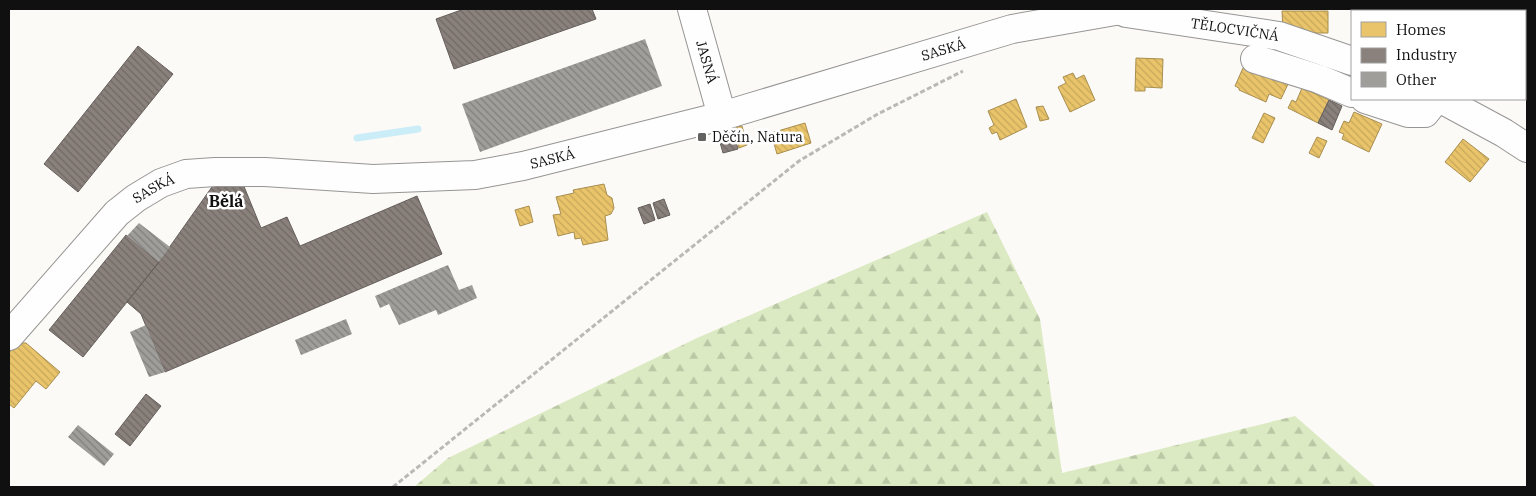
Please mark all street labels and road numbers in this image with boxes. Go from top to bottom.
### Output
street label: TĚLOCVIČNÁ [1189,14,1281,45]
street label: SASKÁ [919,33,968,65]
street label: JASNÁ [692,38,723,86]
street label: SASKÁ [528,143,577,173]
street label: SASKÁ [129,169,177,207]

